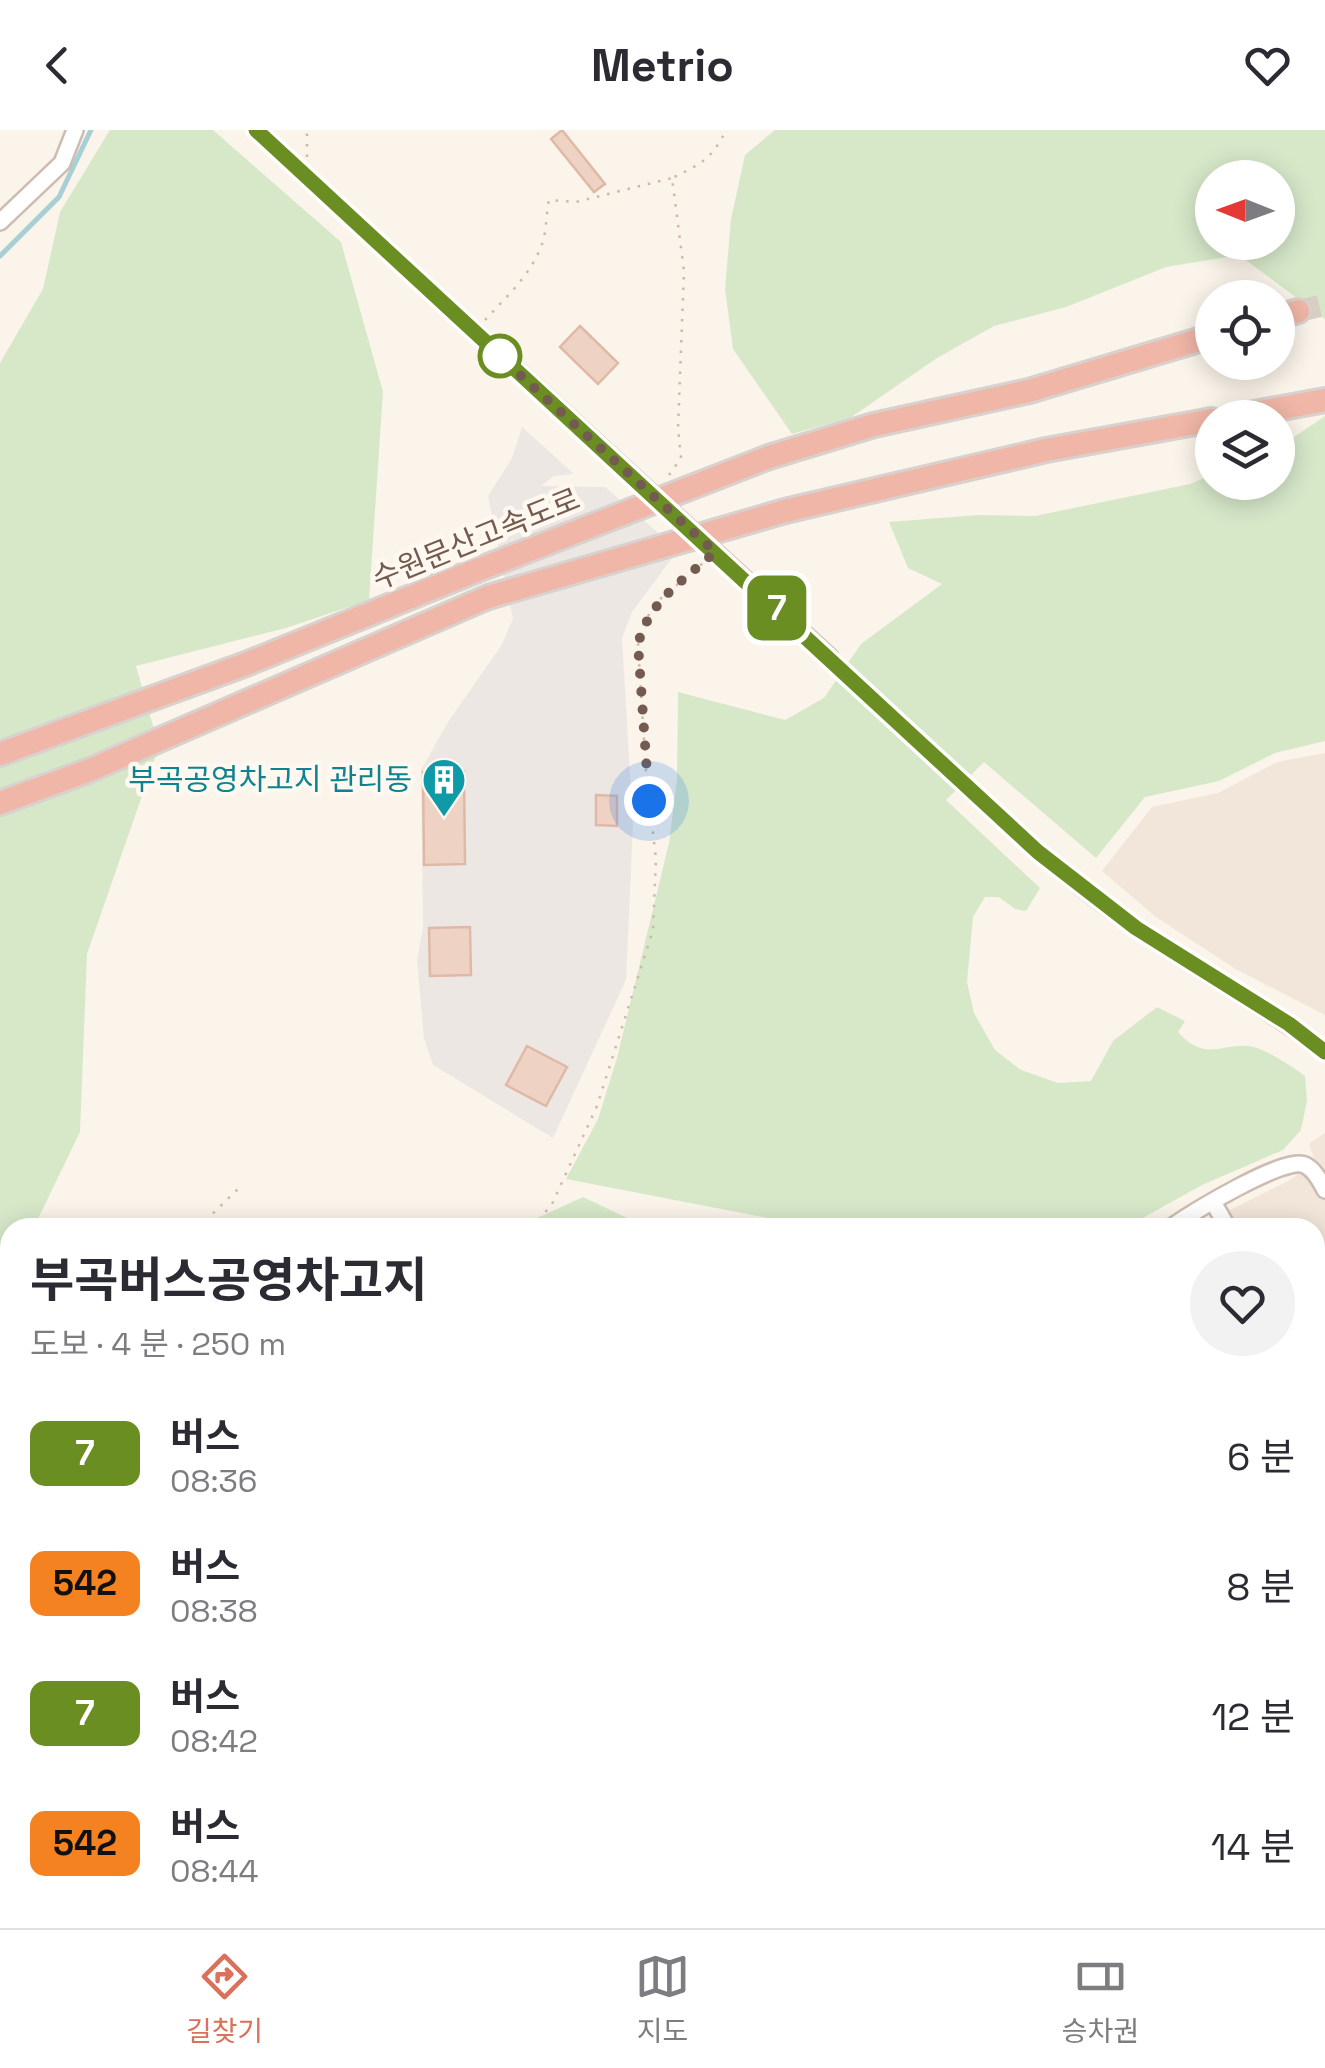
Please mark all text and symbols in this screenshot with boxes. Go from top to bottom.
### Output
text: Metrio [591,37,734,94]
icon: back [30,38,85,93]
icon: heart [1240,38,1295,93]
north arrow [1195,160,1295,260]
map controls [1195,160,1295,500]
button: locate [1195,280,1295,380]
unlabelled marker [479,335,521,377]
button: layers [1195,400,1295,500]
street label: 수원문산고속도로 [366,479,585,598]
line badge: 7 [744,576,810,640]
text: 7 [767,586,787,630]
building icon: 부곡공영차고지 관리동 [421,757,467,818]
place label: 부곡공영차고지 관리동 [128,760,412,799]
your location [624,776,674,826]
text: 부곡버스공영차고지 [30,1250,427,1311]
button: heart [1190,1251,1295,1356]
text: 도보 · 4 분 · 250 m [30,1324,286,1364]
text: 버스 [170,1413,240,1461]
text: 7 [75,1431,95,1475]
text: 6 분 [1227,1433,1295,1481]
text: 08:36 [170,1461,257,1501]
text: 버스 [170,1543,240,1591]
text: 542 [53,1561,117,1605]
text: 8 분 [1227,1563,1295,1611]
text: 08:38 [170,1591,258,1631]
text: 버스 [170,1673,240,1721]
text: 7 [75,1691,95,1735]
text: 12 분 [1211,1693,1295,1741]
text: 08:42 [170,1721,258,1761]
text: 버스 [170,1803,240,1851]
text: 542 [53,1821,117,1865]
text: 14 분 [1211,1823,1295,1871]
text: 08:44 [170,1851,259,1891]
tab: 길찾기 [186,1949,263,2049]
tab: 지도 [635,1949,690,2049]
tab: 승차권 [1062,1949,1139,2049]

